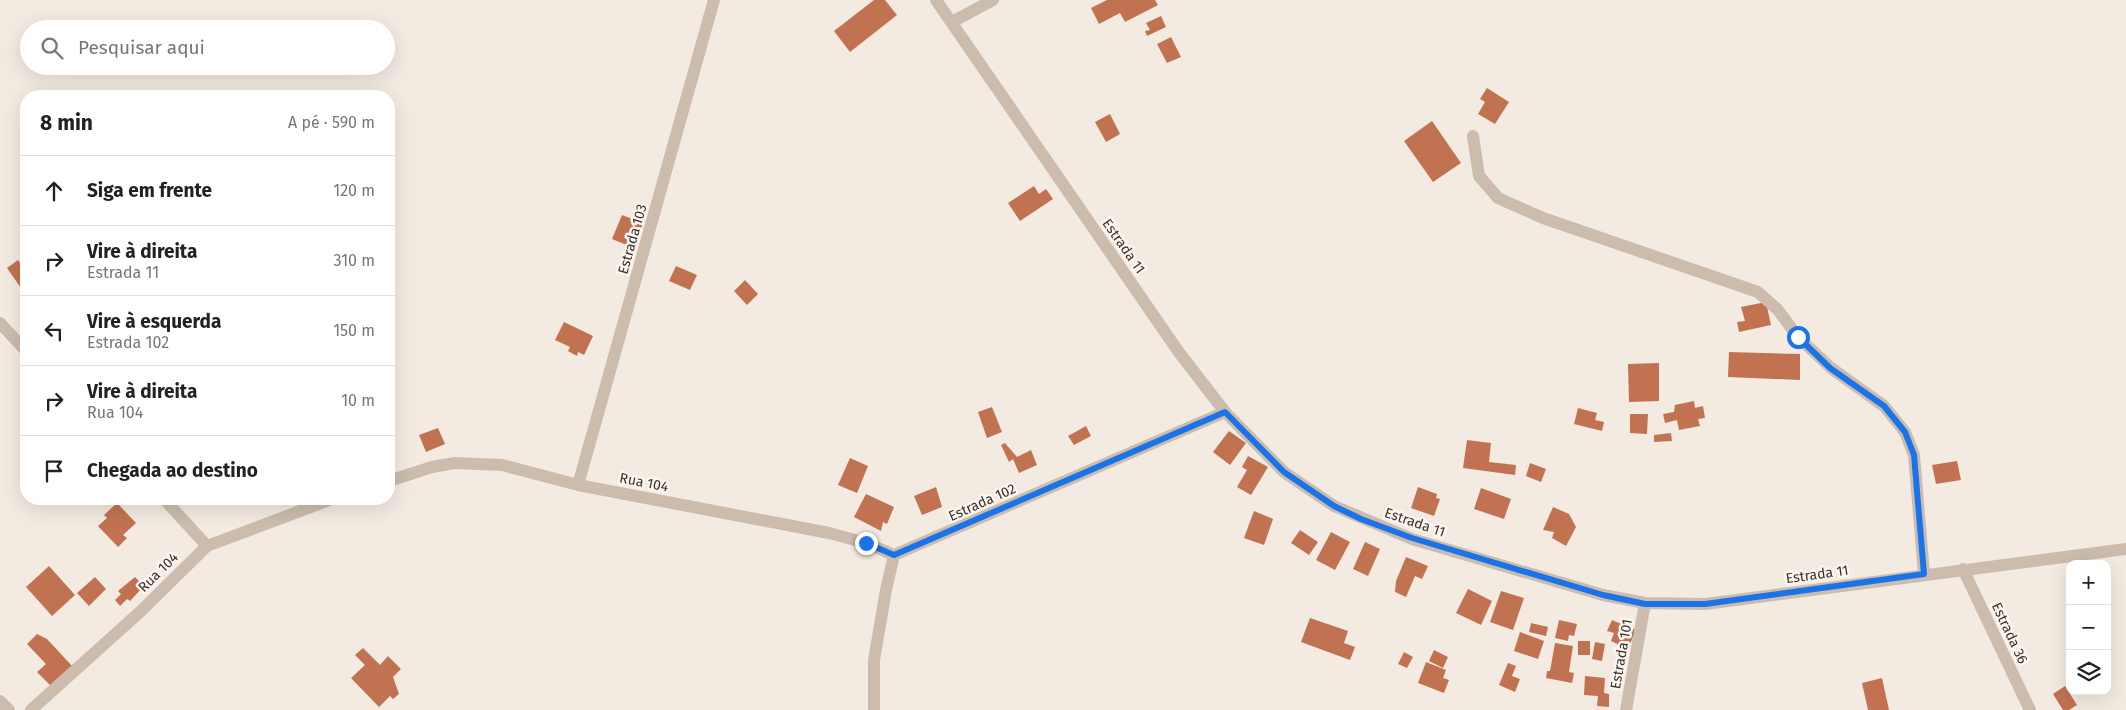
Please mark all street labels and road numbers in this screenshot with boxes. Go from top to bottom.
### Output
street label: Estrada 103 [614,202,651,276]
street label: Estrada 11 [1099,216,1149,277]
street label: Rua 104 [618,469,670,496]
street label: Estrada 102 [946,480,1019,525]
street label: Estrada 11 [1382,504,1447,541]
street label: Rua 104 [135,549,182,596]
street label: Estrada 11 [1785,562,1850,587]
street label: Estrada 36 [1988,600,2031,667]
street label: Estrada 101 [1607,618,1636,690]

